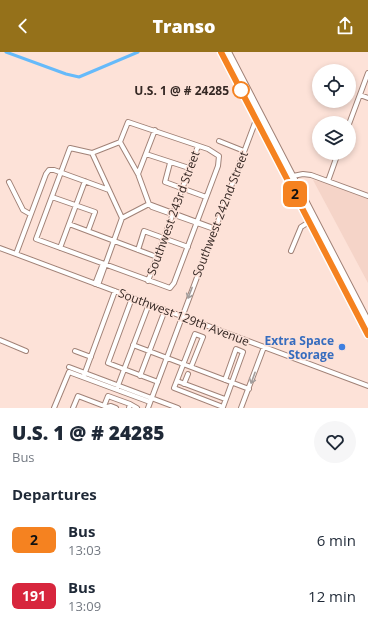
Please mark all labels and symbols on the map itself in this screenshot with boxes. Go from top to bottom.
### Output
marker: U.S. 1 @ # 24285 [232,81,250,99]
place label: U.S. 1 @ # 24285 [134,82,229,99]
street label: Southwest 243rd Street [143,148,203,278]
street label: Southwest 242nd Street [188,148,252,280]
line badge: 2 [282,181,308,207]
street label: Southwest 129th Avenue [116,284,252,350]
one-way arrow [185,286,193,298]
place label: Extra Space Storage [265,332,334,363]
marker: Extra Space Storage [337,342,347,352]
one-way arrow [248,371,256,383]

